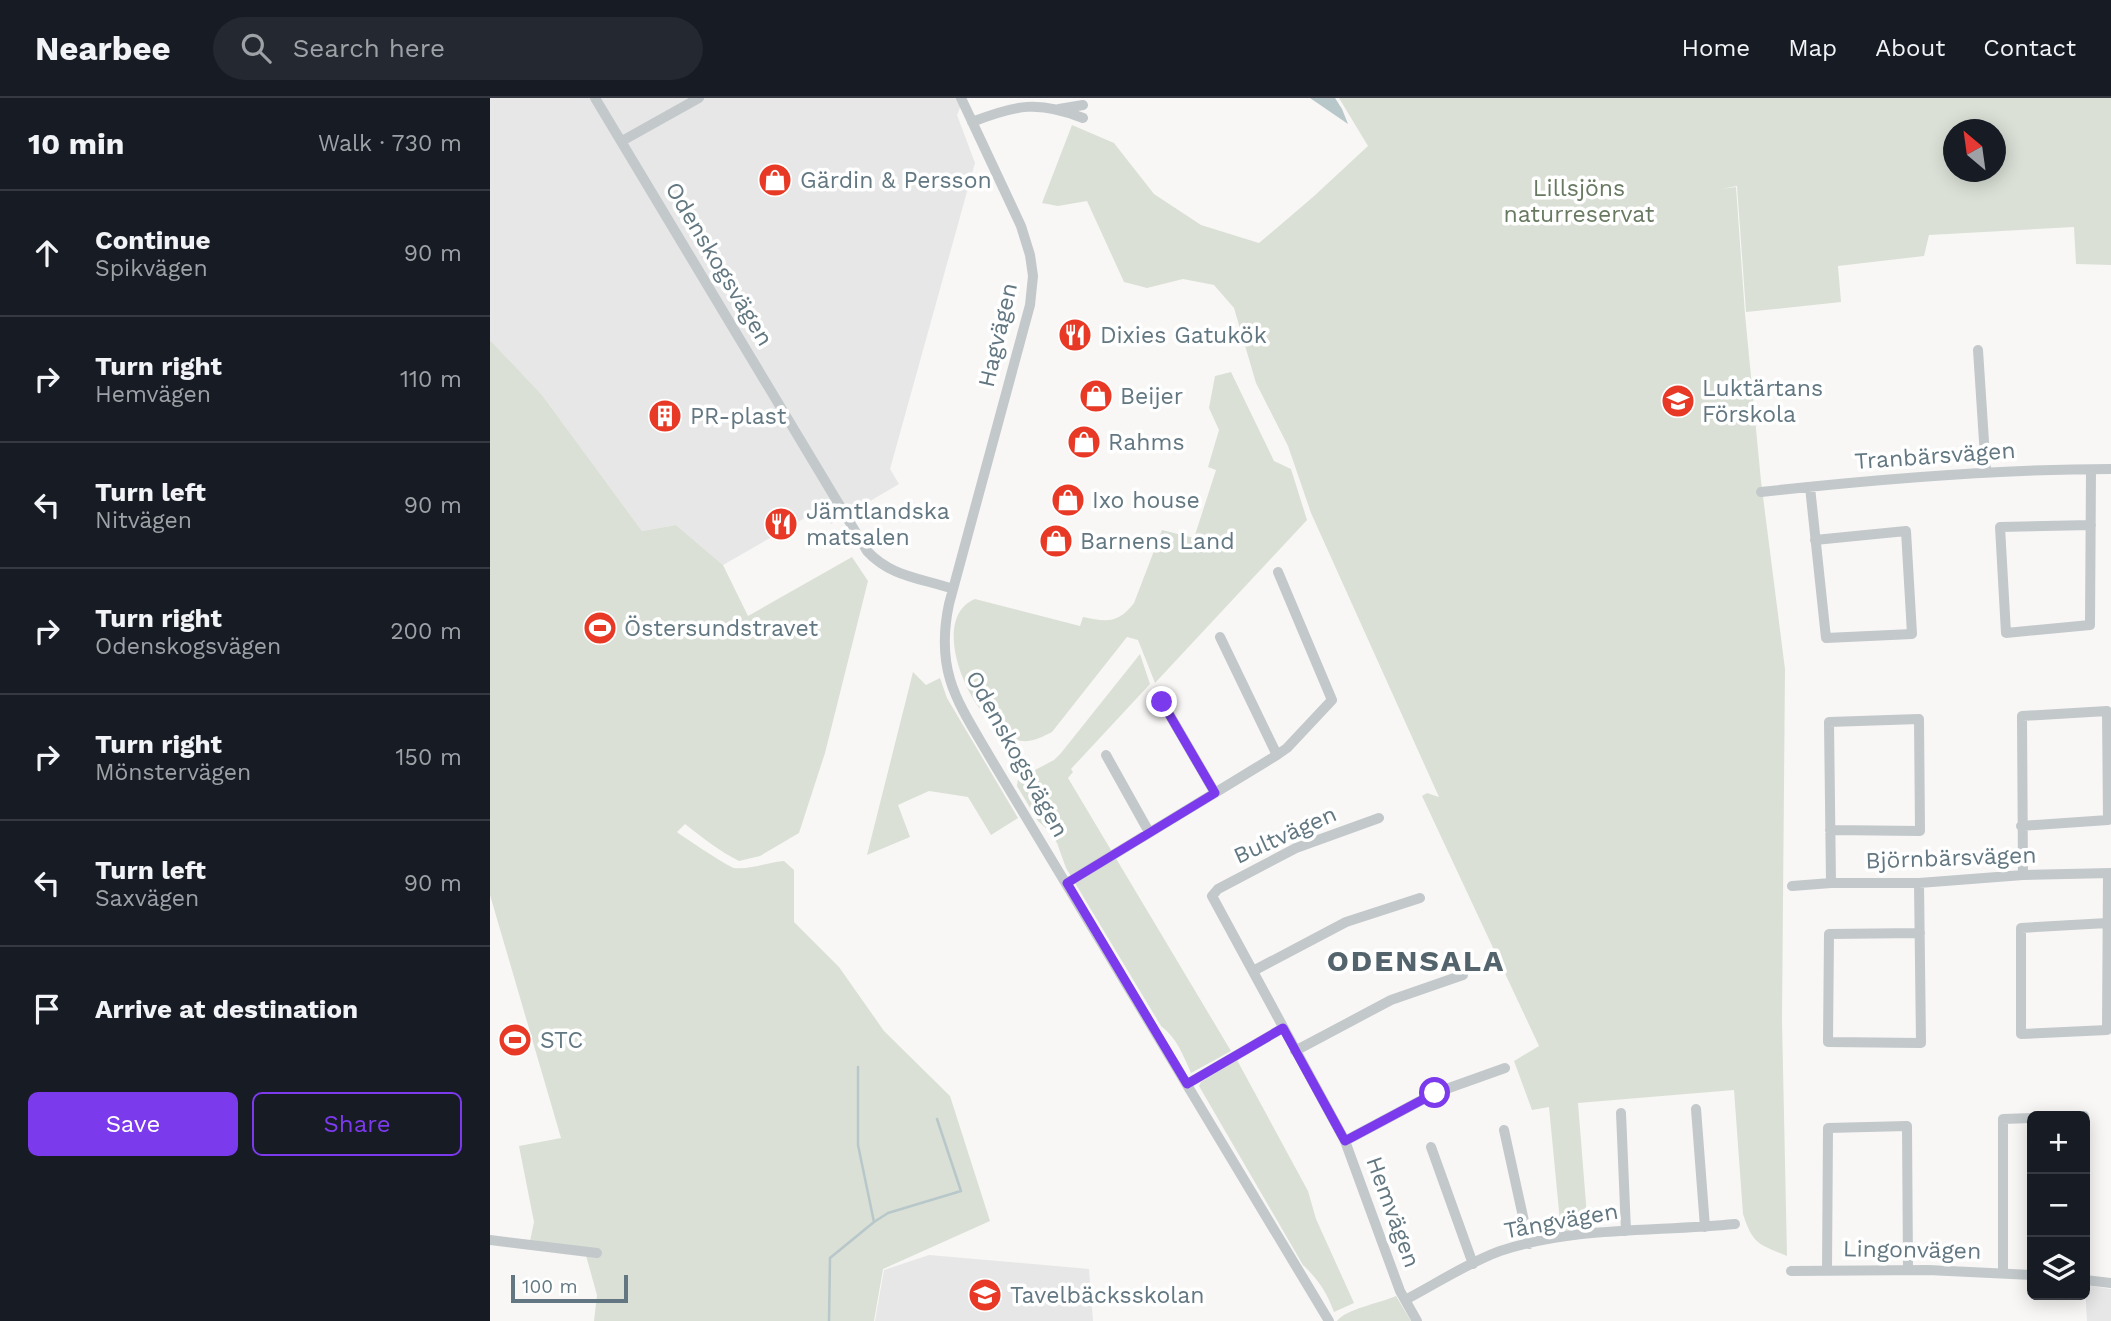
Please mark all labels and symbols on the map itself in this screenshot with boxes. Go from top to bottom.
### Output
north arrow [1943,119,2006,182]
shop icon: Gärdin & Persson [756,161,794,199]
place label: Gärdin & Persson [800,167,992,194]
park label: Lillsjöns naturreservat [1504,175,1655,228]
street label: Odenskogsvägen [659,177,779,351]
street label: Hagvägen [973,280,1023,390]
restaurant icon: Dixies Gatukök [1056,316,1094,354]
place label: Dixies Gatukök [1100,322,1267,349]
place label: Luktärtans Förskola [1702,375,1823,428]
shop icon: Beijer [1077,377,1115,415]
school or university icon: Luktärtans Förskola [1659,382,1697,420]
place label: Beijer [1120,383,1183,410]
building icon: PR-plast [646,397,684,435]
place label: PR-plast [690,403,787,430]
shop icon: Rahms [1065,423,1103,461]
place label: Rahms [1108,429,1185,456]
street label: Tranbärsvägen [1854,437,2016,475]
shop icon: Ixo house [1049,481,1087,519]
place label: Ixo house [1092,487,1200,514]
place label: Jämtlandska matsalen [806,498,950,551]
restaurant icon: Jämtlandska matsalen [762,505,800,543]
shop icon: Barnens Land [1037,522,1075,560]
place label: Barnens Land [1080,528,1235,555]
sports icon: Östersundstravet [581,609,619,647]
place label: Östersundstravet [624,615,818,642]
street label: Odenskogsvägen [960,666,1074,842]
route end [1146,686,1177,717]
street label: Bultvägen [1229,800,1341,870]
street label: Björnbärsvägen [1865,842,2037,874]
district label: ODENSALA [1327,943,1505,978]
sports icon: STC [496,1021,534,1059]
place label: STC [540,1027,583,1054]
route start [1419,1077,1450,1108]
street label: Hemvägen [1360,1153,1426,1271]
street label: Tångvägen [1502,1198,1620,1244]
street label: Lingonvägen [1843,1235,1981,1265]
scale bar [511,1272,628,1304]
school or university icon: Tavelbäcksskolan [966,1276,1004,1314]
place label: Tavelbäcksskolan [1010,1282,1205,1309]

